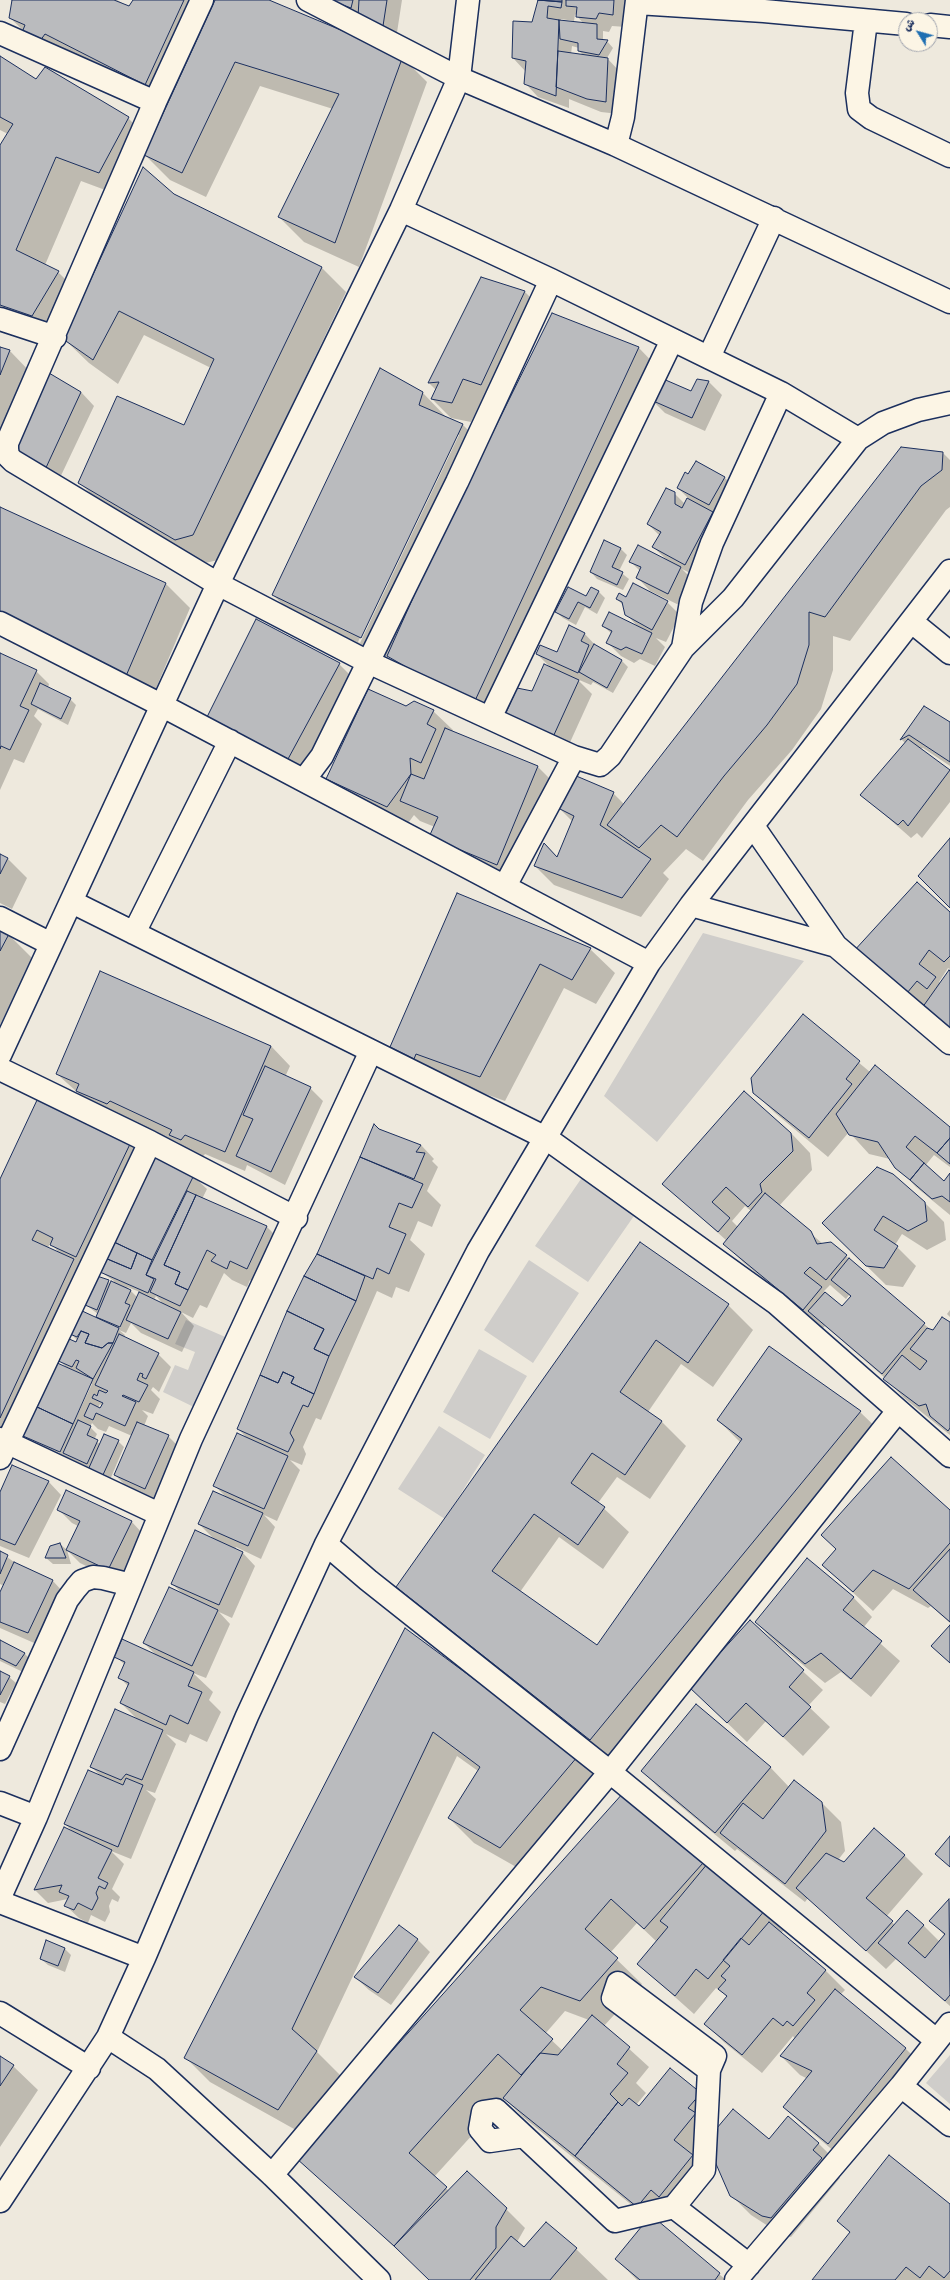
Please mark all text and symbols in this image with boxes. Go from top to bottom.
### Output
north arrow [898,12,938,52]
text: ش [898,15,920,36]

